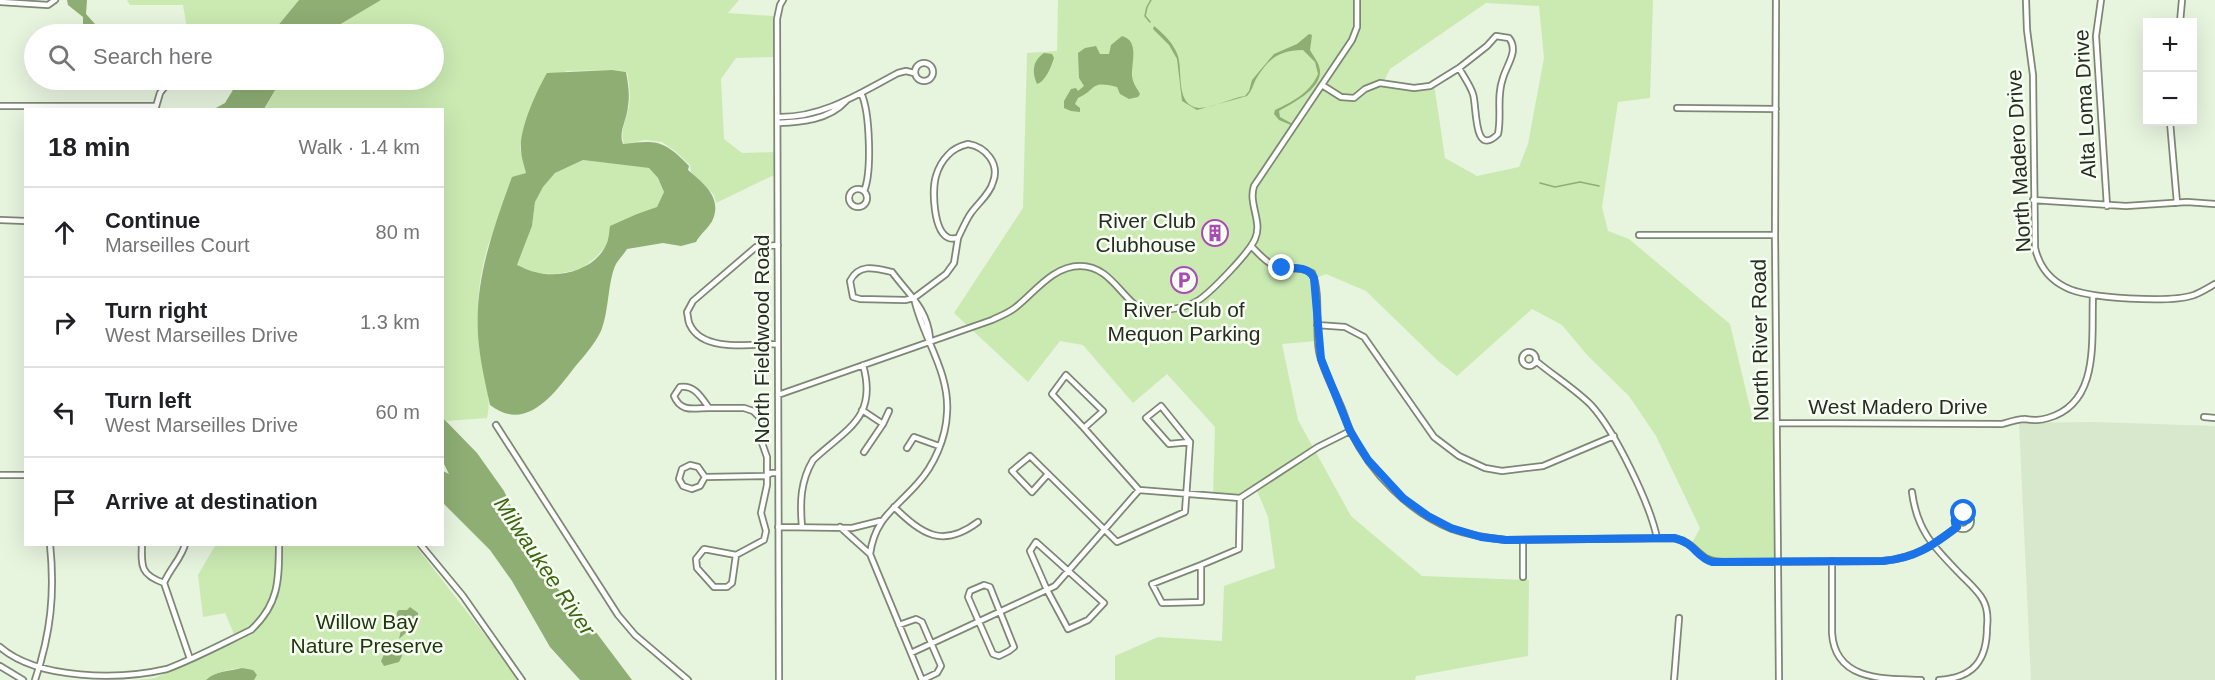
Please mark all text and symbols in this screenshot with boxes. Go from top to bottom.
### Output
map controls [2143,18,2197,126]
button: + [2143,18,2197,72]
search box [24,24,444,90]
street label: Alta Loma Drive [2069,29,2100,179]
icon: search [45,41,78,74]
text: Search here [93,44,213,69]
street label: North Madero Drive [2002,69,2035,253]
button: − [2143,72,2197,126]
text: 18 min [48,132,130,162]
text: Walk · 1.4 km [299,136,420,158]
text: Continue [105,208,200,233]
place label: River Club Clubhouse [1096,209,1196,256]
icon: ahead [48,216,81,249]
building icon: River Club Clubhouse [1200,218,1230,248]
text: 80 m [376,221,420,243]
text: Marseilles Court [105,234,249,256]
street label: North Fieldwood Road [750,235,773,443]
route end [1268,254,1294,280]
street label: North River Road [1747,259,1772,421]
parking icon: River Club of Mequon Parking [1169,265,1199,295]
text: Turn right [105,298,207,323]
place label: River Club of Mequon Parking [1108,298,1260,345]
icon: right [48,306,81,339]
text: 1.3 km [360,311,420,333]
text: West Marseilles Drive [105,324,298,346]
text: Turn left [105,388,191,413]
street label: West Madero Drive [1808,395,1988,418]
icon: left [48,396,81,429]
text: 60 m [376,401,420,423]
text: West Marseilles Drive [105,414,298,436]
icon: arrive [48,486,81,519]
text: Arrive at destination [105,489,318,514]
water label: Milwaukee River [489,492,601,642]
route start [1950,499,1976,525]
park label: Willow Bay Nature Preserve [291,610,443,657]

